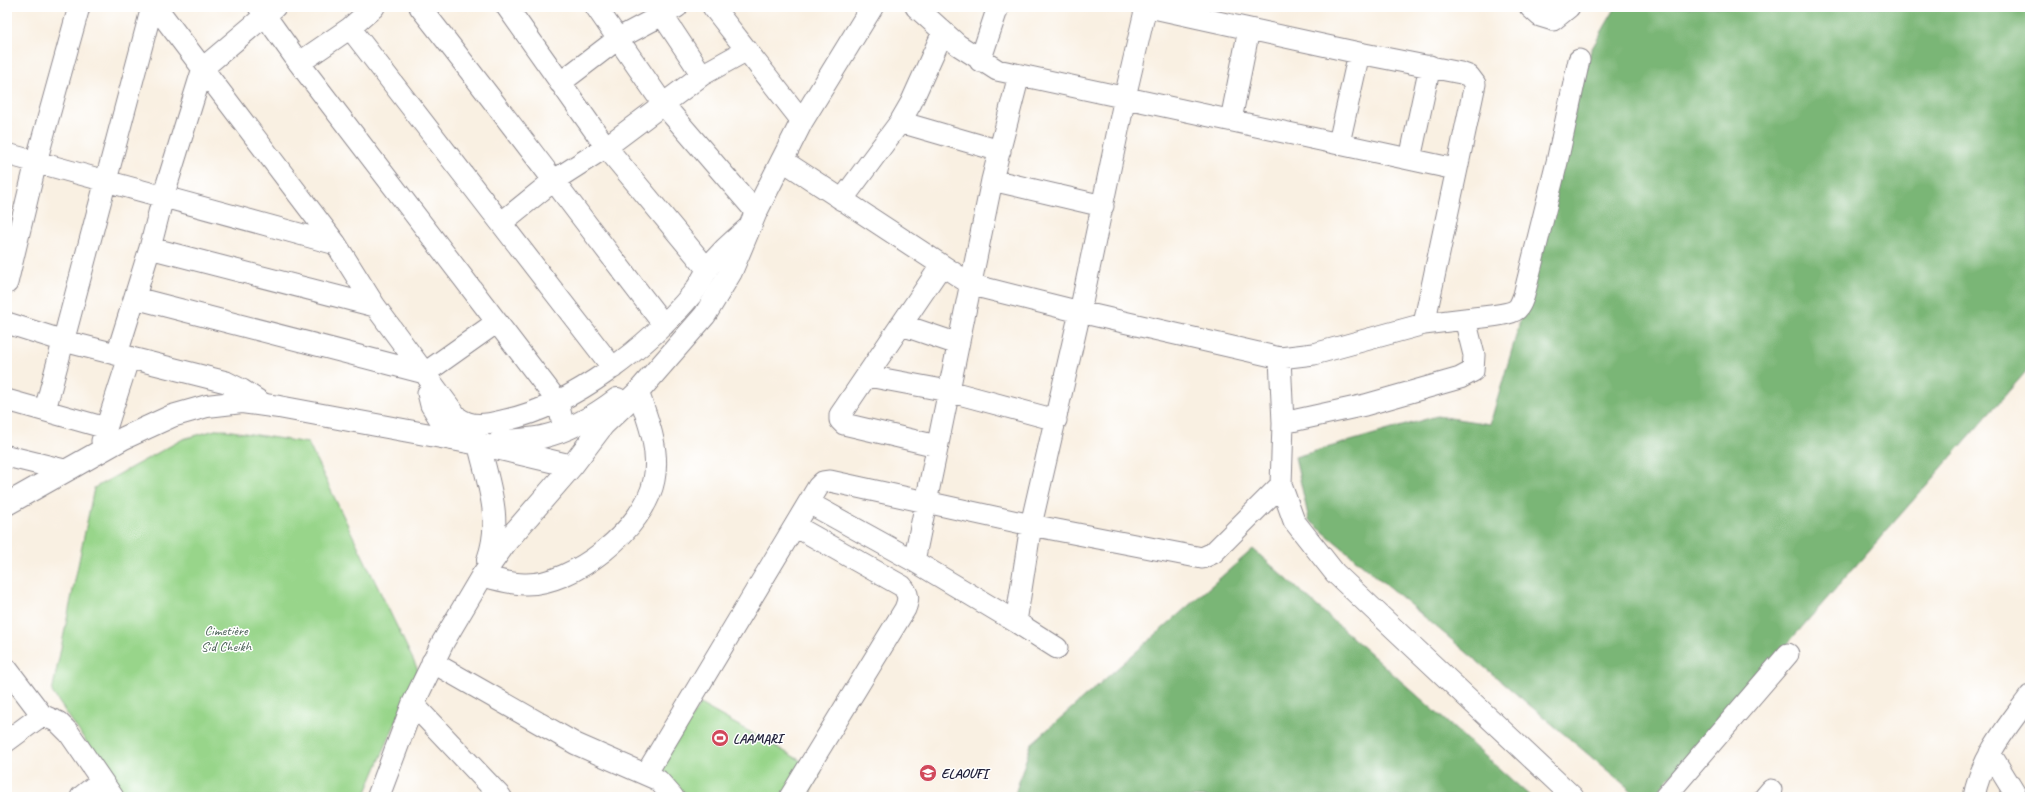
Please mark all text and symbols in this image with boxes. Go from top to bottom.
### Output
park label: Cimetière Sid Cheikh [201,622,253,655]
sports icon: LAAMARI [710,728,730,748]
place label: LAAMARI [733,730,786,747]
school or university icon: ELAOUFI [918,763,938,783]
place label: ELAOUFI [941,765,991,782]

